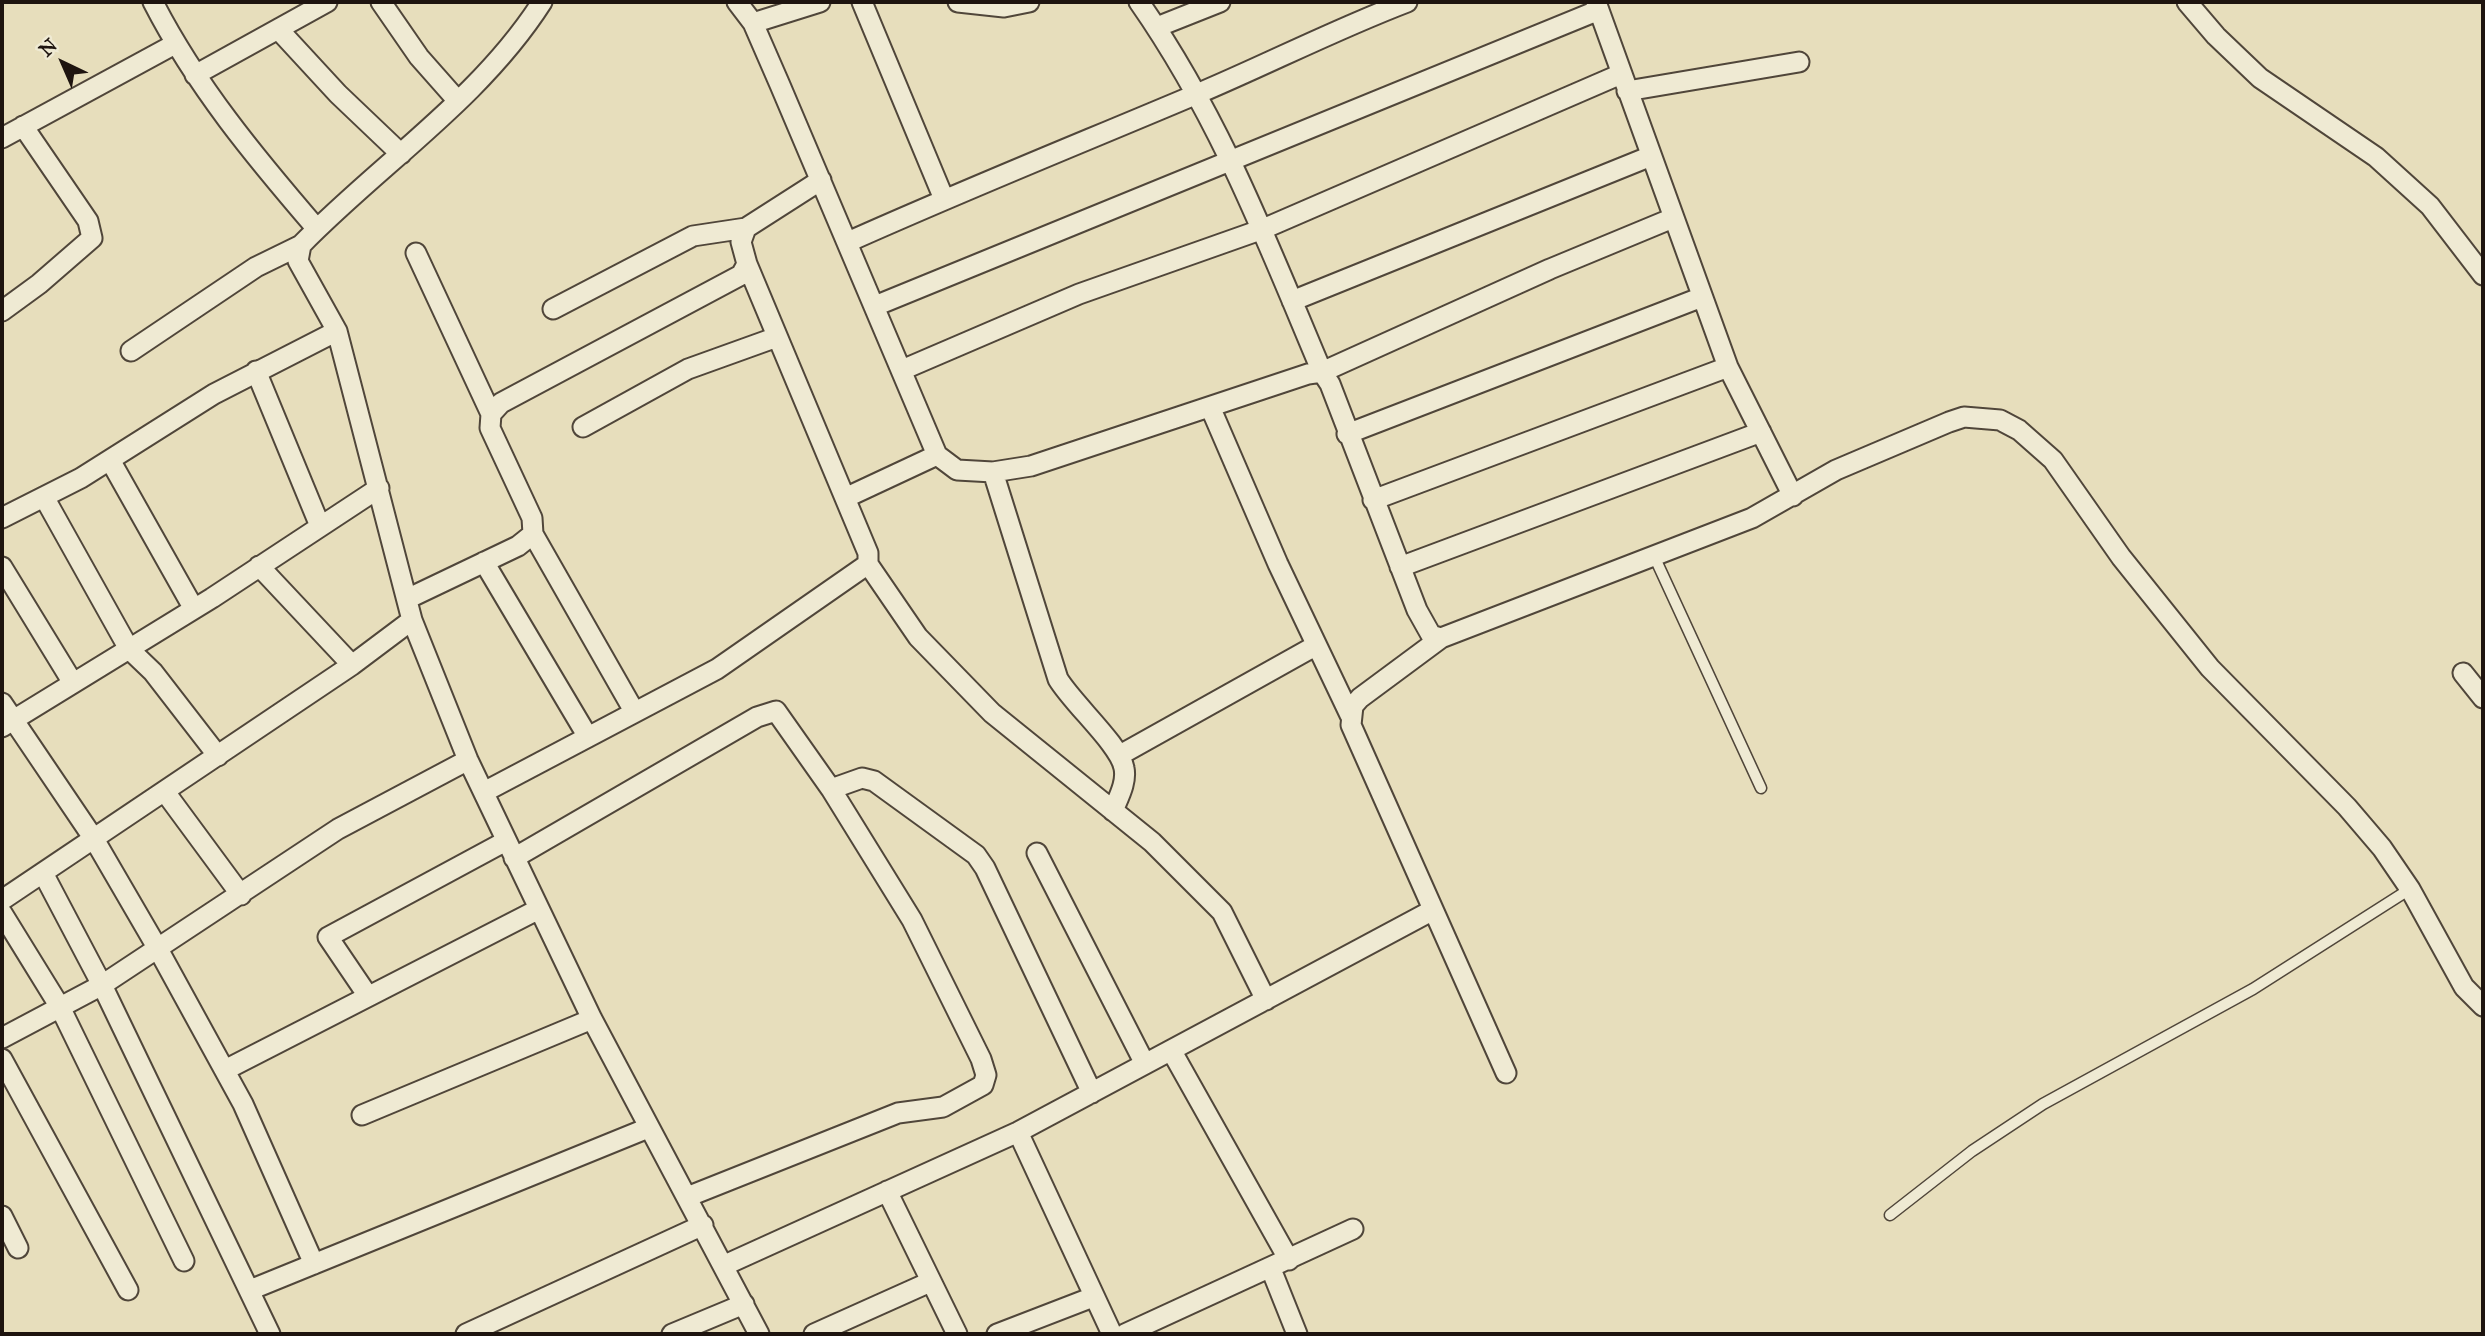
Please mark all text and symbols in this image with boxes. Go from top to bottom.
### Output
north arrow [28,28,98,98]
text: N [34,34,62,61]

